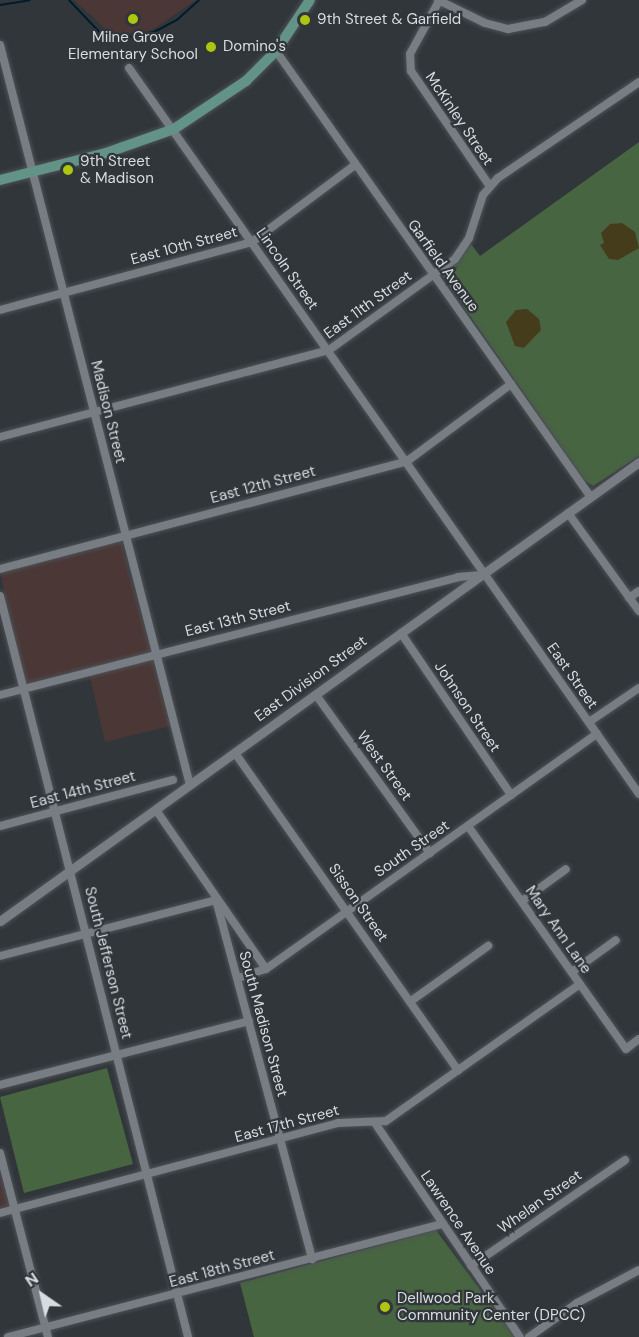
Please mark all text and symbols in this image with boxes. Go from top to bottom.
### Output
place label: 9th Street & Garfield [317,11,461,29]
marker: Milne Grove Elementary School [126,12,140,26]
marker: 9th Street & Garfield [298,13,312,27]
place label: Milne Grove Elementary School [68,28,198,63]
place label: Domino's [223,38,286,56]
marker: Domino's [204,40,218,54]
street label: McKinley Street [421,69,497,169]
place label: 9th Street & Madison [80,152,154,187]
marker: 9th Street & Madison [61,163,75,177]
street label: Garfield Avenue [403,216,483,316]
street label: East 10th Street [129,223,239,269]
street label: Lincoln Street [252,225,322,313]
street label: East 11th Street [321,267,415,343]
street label: Madison Street [87,359,129,465]
street label: East 12th Street [208,462,318,508]
street label: East 13th Street [183,597,293,641]
street label: East Division Street [251,632,371,726]
street label: East Street [543,640,601,712]
street label: Johnson Street [430,658,504,756]
street label: West Street [353,728,415,804]
street label: East 14th Street [28,767,138,813]
street label: South Street [371,817,453,881]
street label: Sisson Street [324,860,392,946]
street label: Mary Ann Lane [521,883,595,977]
street label: South Jefferson Street [80,885,136,1041]
street label: South Madison Street [235,949,291,1099]
street label: East 17th Street [233,1101,341,1147]
street label: Whelan Street [495,1166,585,1238]
street label: Lawrence Avenue [416,1167,500,1279]
street label: East 18th Street [167,1246,277,1292]
north arrow [12,1265,72,1325]
text: N [21,1268,42,1292]
place label: Dellwood Park Community Center (DPCC) [397,1289,585,1324]
marker: Dellwood Park Community Center (DPCC) [378,1300,392,1314]

